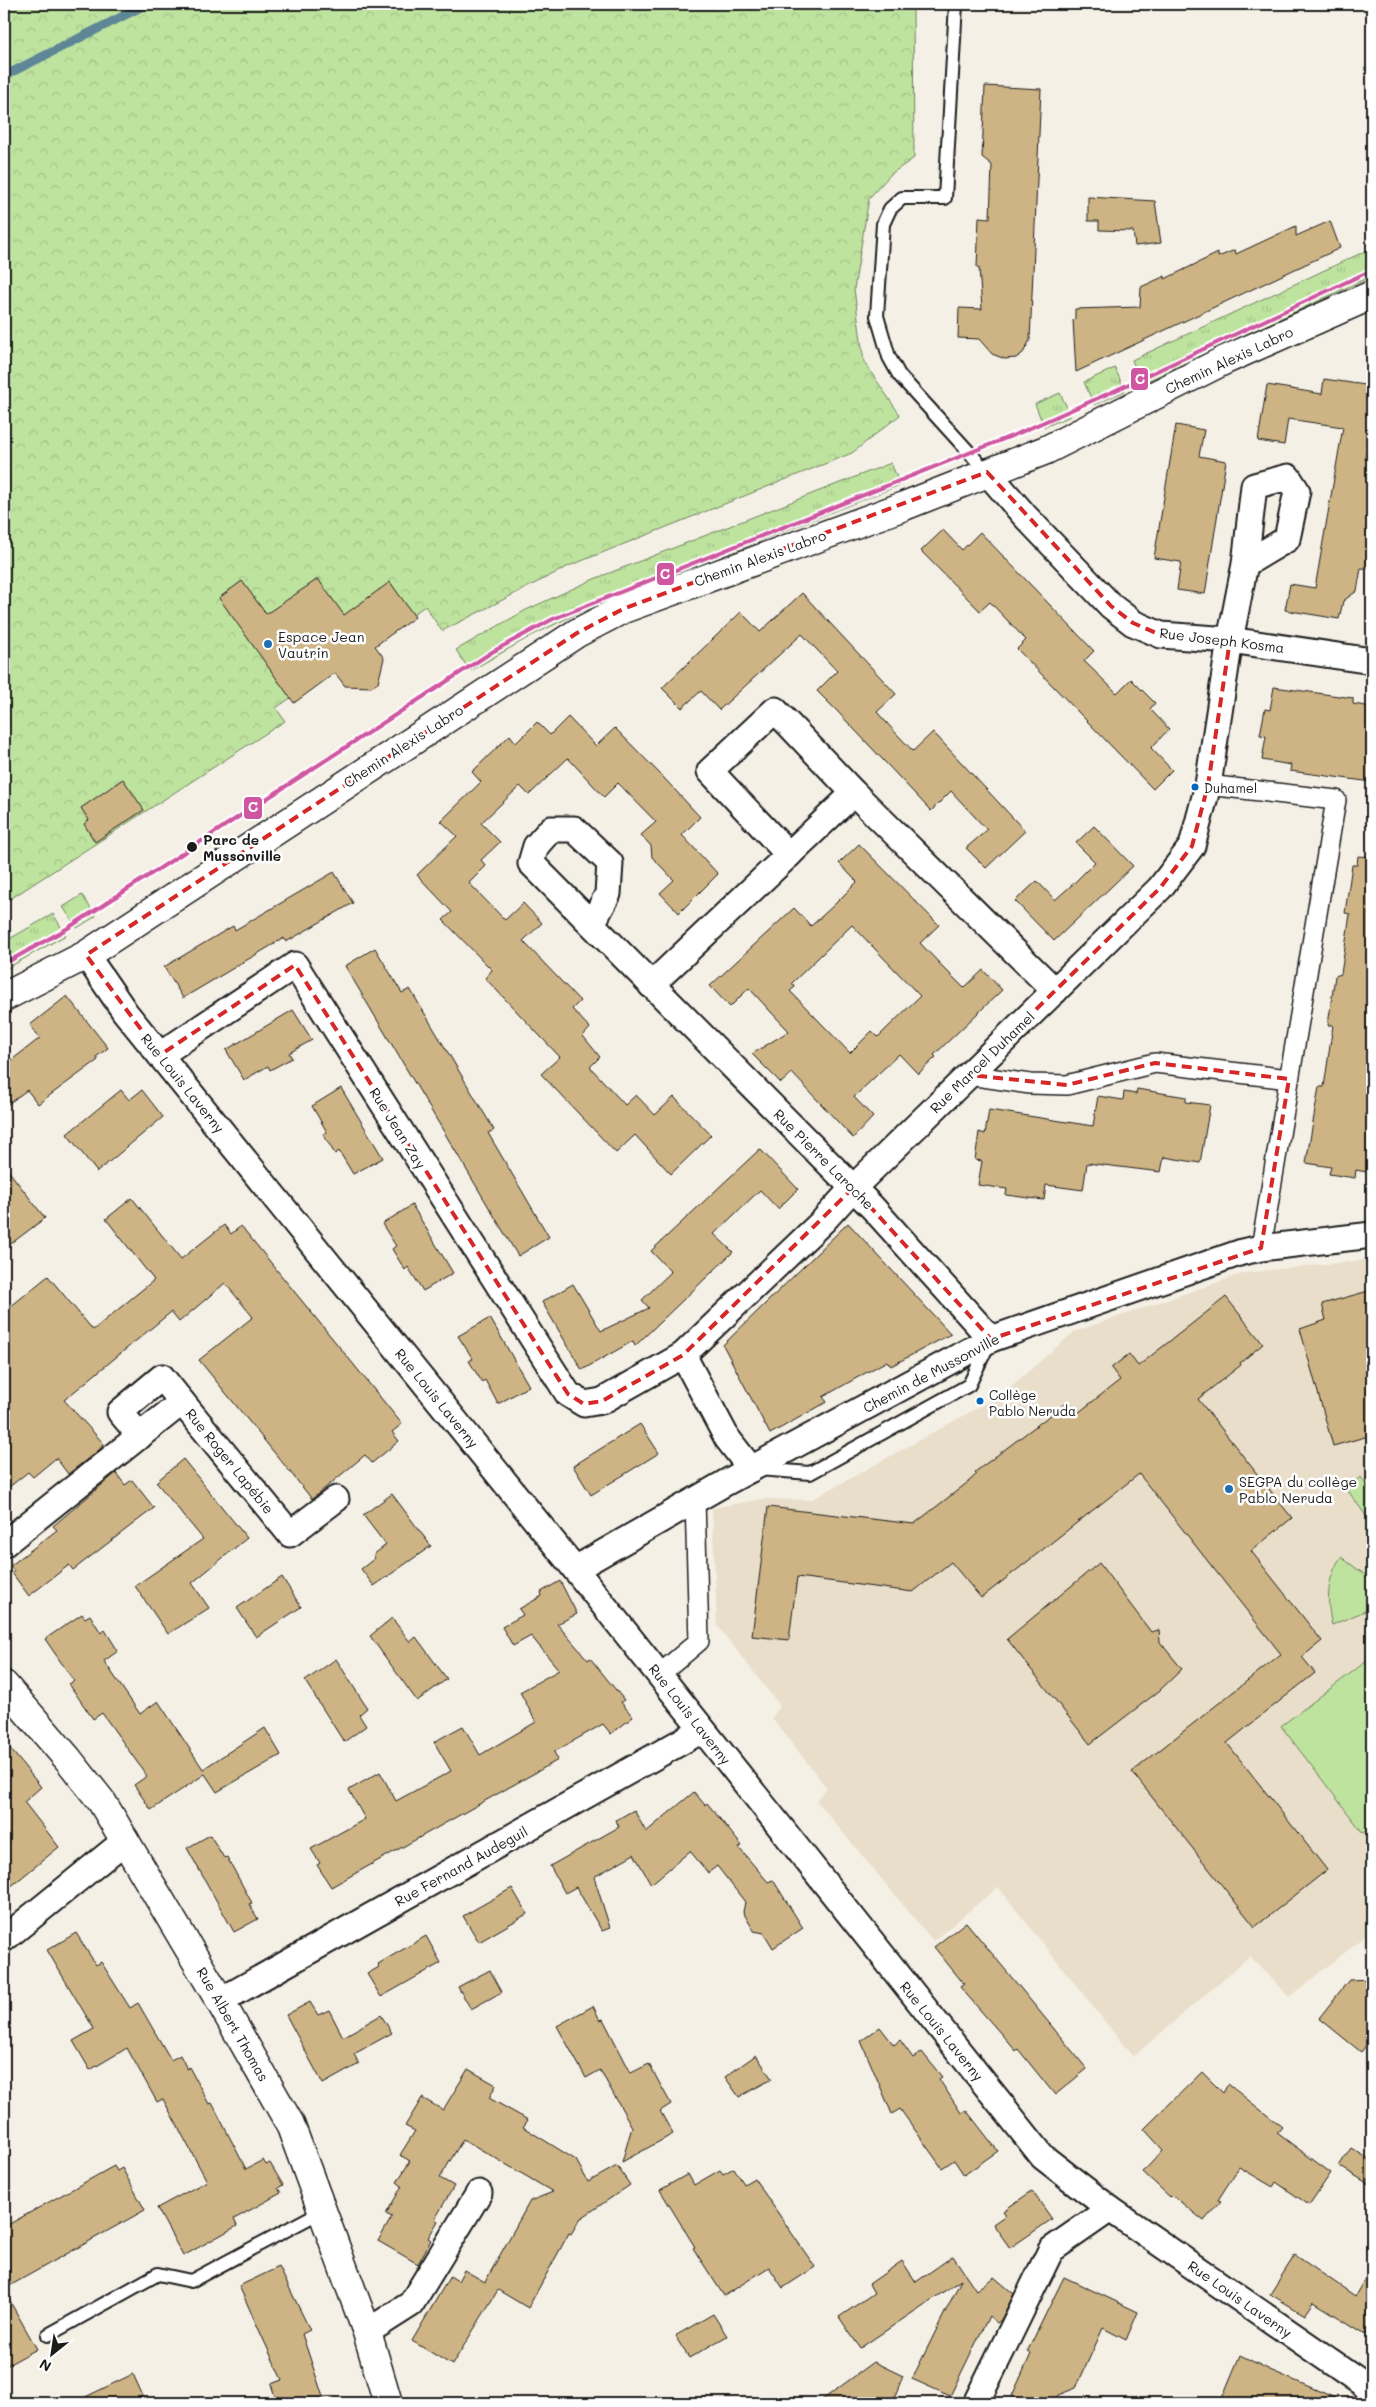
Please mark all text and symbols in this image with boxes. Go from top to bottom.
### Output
street label: Chemin Alexis Labro [1162,322,1296,398]
line badge: C [1130,367,1149,391]
text: C [1135,369,1145,388]
street label: Chemin Alexis Labro [691,525,829,591]
line badge: C [656,562,675,586]
text: C [660,564,670,583]
street label: Rue Joseph Kosma [1158,623,1286,657]
place label: Espace Jean Vautrin [278,627,364,662]
marker: Espace Jean Vautrin [262,638,274,650]
street label: Chemin Alexis Labro [339,700,467,792]
place label: Duhamel [1204,779,1257,796]
marker: Duhamel [1190,782,1200,792]
line badge: C [243,796,263,820]
text: C [248,797,258,816]
place label: Parc de Mussonville [203,830,281,865]
marker: Parc de Mussonville [185,840,199,854]
street label: Rue Marcel Duhamel [925,1007,1039,1117]
street label: Rue Louis Laverny [137,1029,229,1137]
street label: Rue Jean Zay [365,1084,431,1172]
street label: Rue Pierre Laroche [770,1105,878,1213]
street label: Chemin de Mussonville [859,1329,1003,1417]
street label: Rue Louis Laverny [391,1344,483,1452]
place label: Collège Pablo Neruda [989,1386,1076,1419]
marker: Collège Pablo Neruda [975,1396,985,1406]
street label: Rue Roger Lapébie [182,1404,278,1518]
place label: SEGPA du collège Pablo Neruda [1239,1472,1357,1507]
marker: SEGPA du collège Pablo Neruda [1223,1483,1235,1495]
street label: Rue Louis Laverny [645,1660,735,1768]
street label: Rue Fernand Audeguil [391,1821,531,1911]
street label: Rue Albert Thomas [193,1963,273,2085]
street label: Rue Louis Laverny [896,1977,988,2085]
street label: Rue Louis Laverny [1184,2256,1296,2342]
north arrow [28,2330,78,2380]
text: N [36,2355,55,2377]

